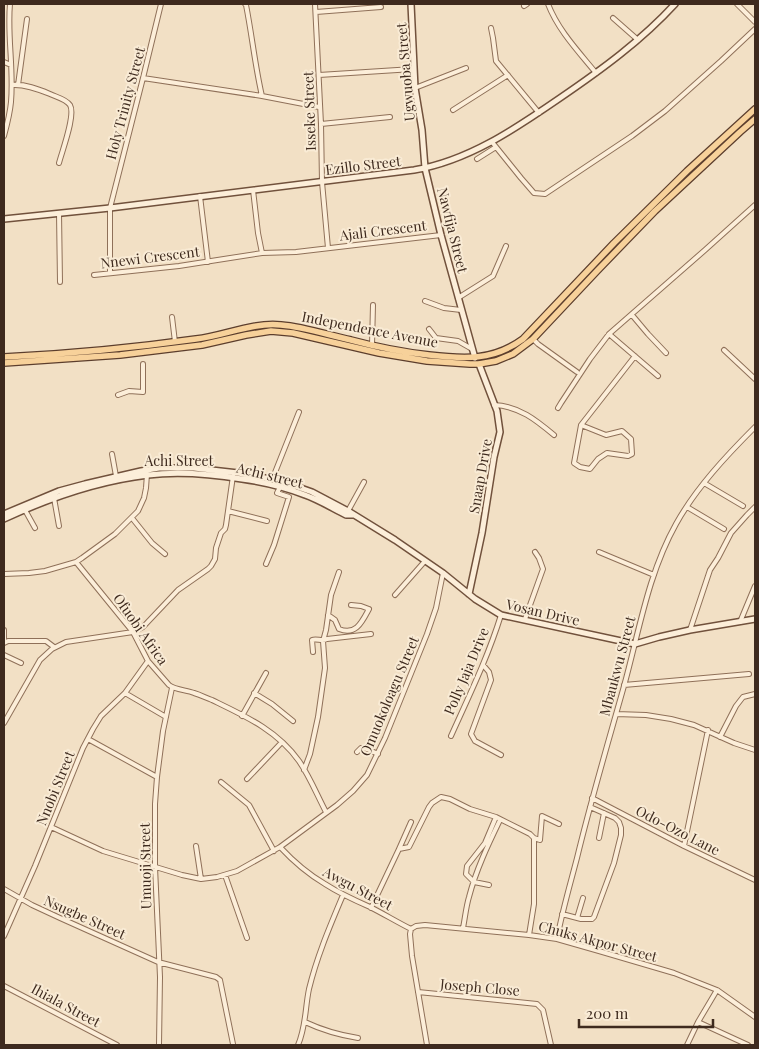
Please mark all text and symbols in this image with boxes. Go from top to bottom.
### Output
street label: Ugwuoba Street [391,21,419,122]
street label: Holy Trinity Street [101,44,149,161]
street label: Isseke Street [298,70,320,151]
street label: Ezillo Street [324,151,403,179]
street label: Nawfija Street [433,185,473,276]
street label: Ajali Crescent [338,215,428,245]
street label: Nnewi Crescent [99,241,202,272]
street label: Independence Avenue [300,306,440,352]
street label: Snaap Drive [464,437,496,515]
street label: Achi Street [143,451,215,470]
street label: Achi street [234,457,306,493]
street label: Ofuobi Africa [109,589,173,669]
street label: Vosan Drive [503,594,582,630]
street label: Mbaukwu Street [595,613,640,718]
street label: Polly Jaja Drive [439,624,493,718]
street label: Omuokoloagu Street [355,632,423,759]
street label: Nnobi Street [31,747,79,828]
street label: Odo-Ozo Lane [633,801,723,859]
street label: Umuoji Street [135,822,155,909]
street label: Awgu Street [319,861,397,915]
street label: Nsugbe Street [41,891,130,944]
street label: Chuks Akpor Street [536,916,661,966]
street label: Joseph Close [438,974,521,1000]
street label: Ihiala Street [28,979,105,1032]
scale bar [579,996,713,1028]
text: 200 m [586,1003,629,1023]

